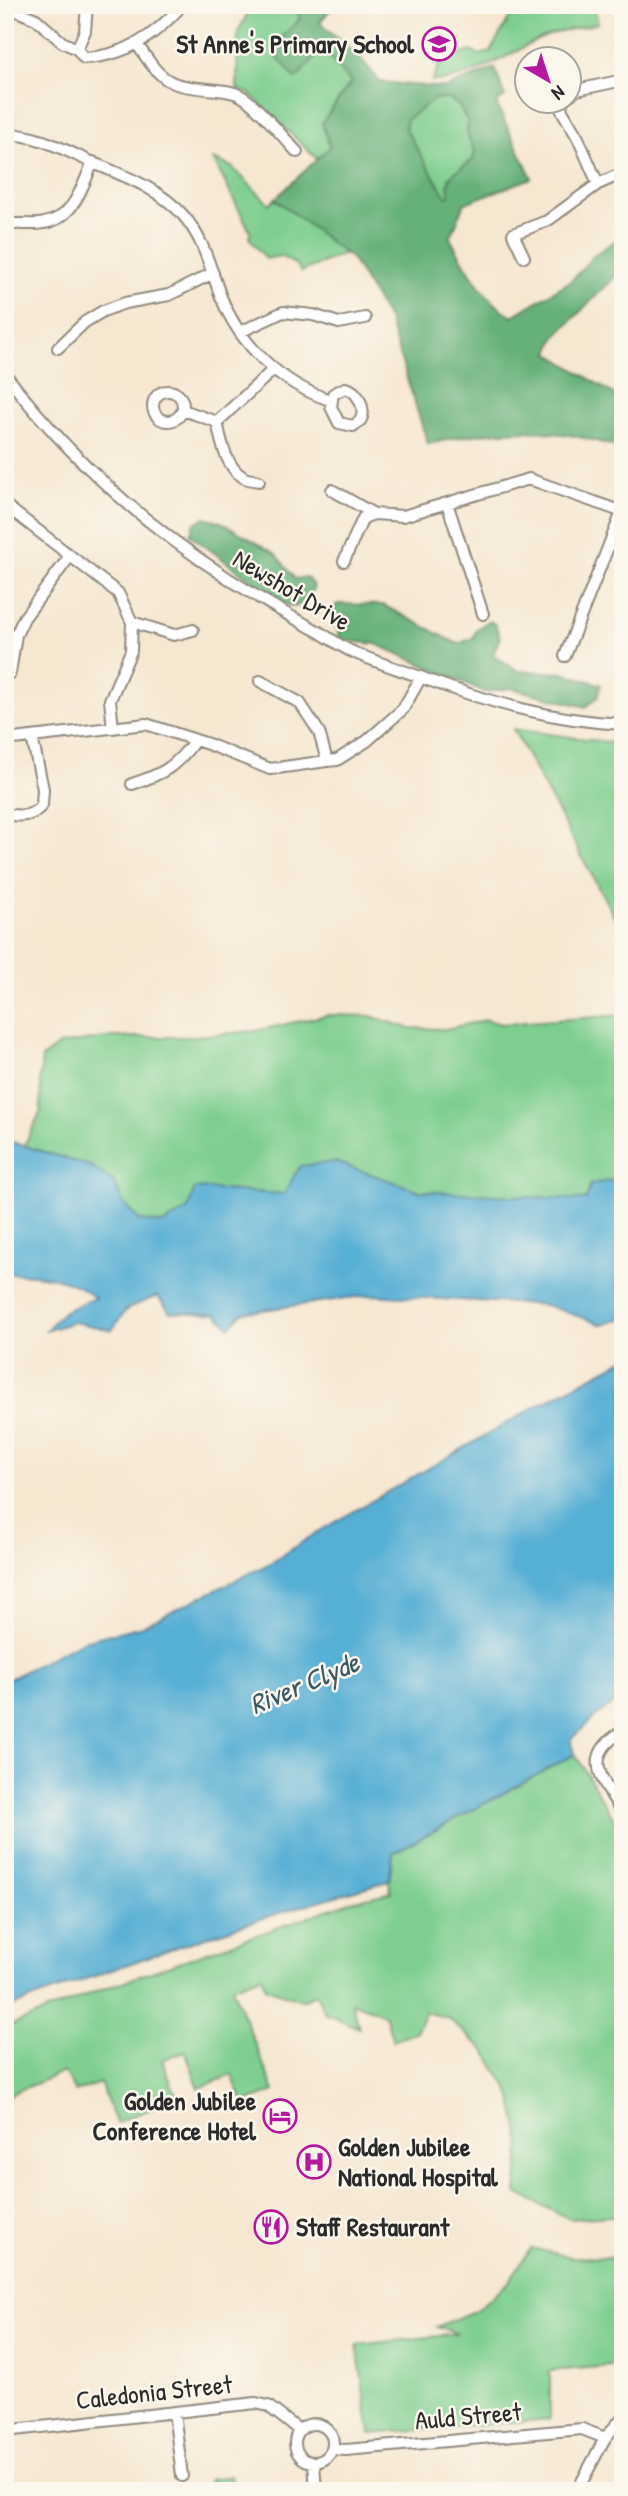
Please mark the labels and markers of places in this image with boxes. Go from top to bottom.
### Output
school or university icon: St Anne's Primary School [420,25,458,63]
place label: St Anne's Primary School [176,26,415,62]
place label: Golden Jubilee Conference Hotel [92,2083,257,2148]
hotel icon: Golden Jubilee Conference Hotel [261,2097,299,2135]
place label: Golden Jubilee National Hospital [338,2129,499,2195]
hospital icon: Golden Jubilee National Hospital [295,2143,333,2181]
restaurant icon: Staff Restaurant [252,2208,290,2246]
place label: Staff Restaurant [296,2209,450,2244]

